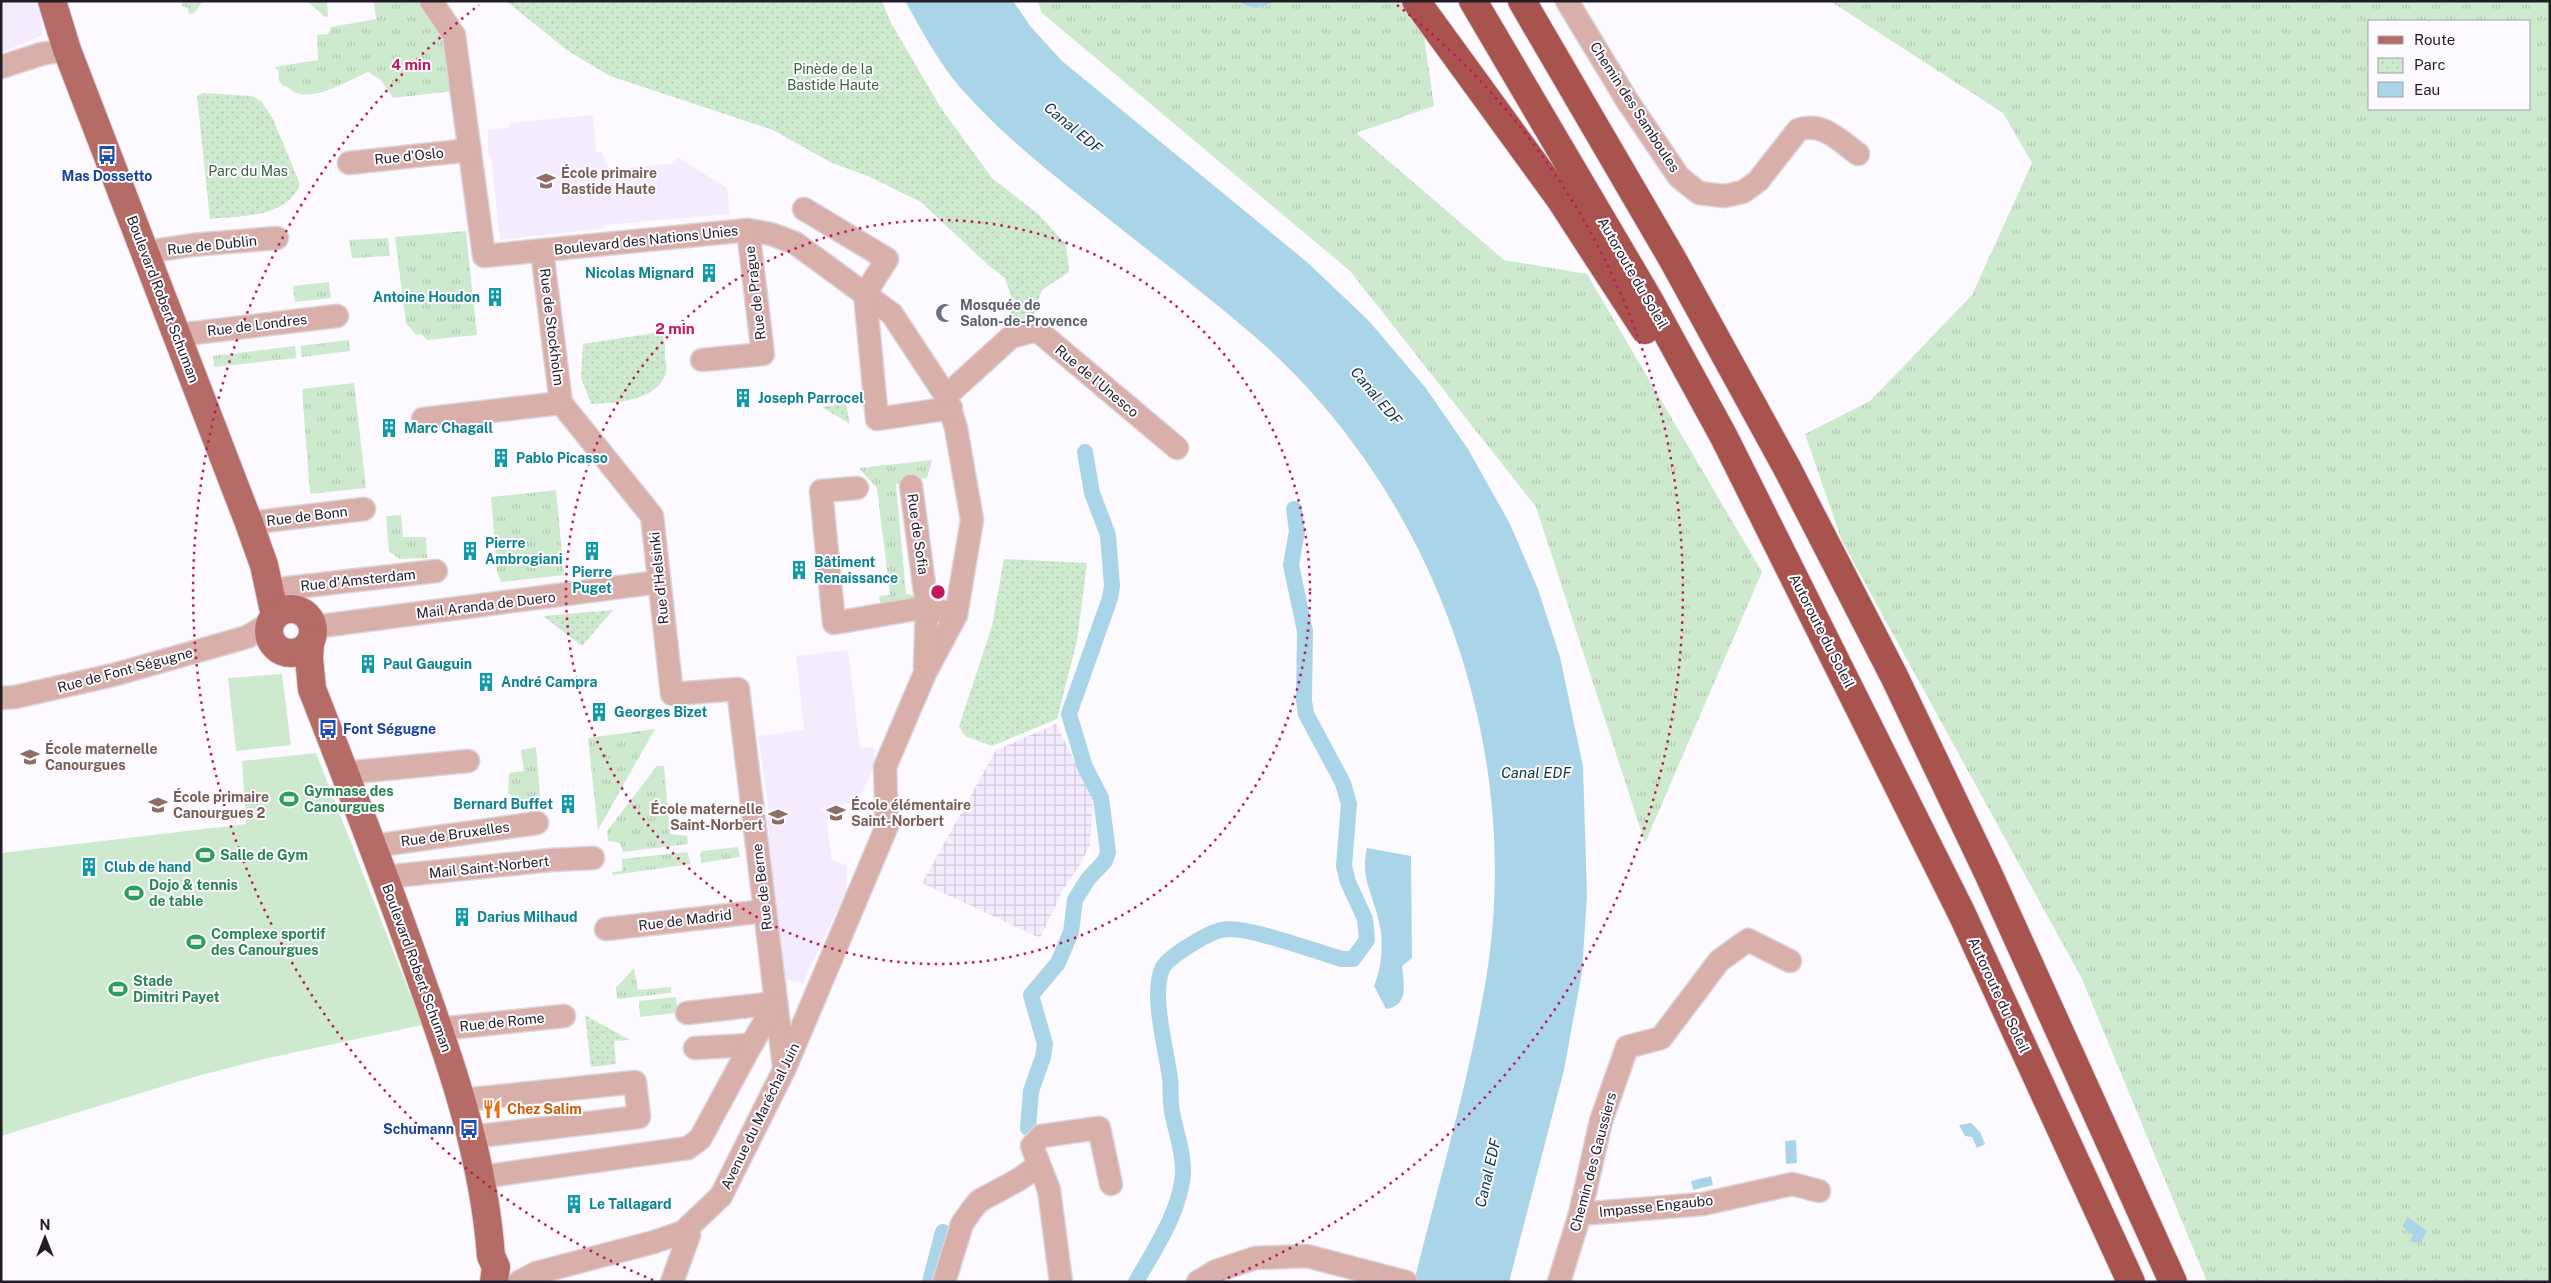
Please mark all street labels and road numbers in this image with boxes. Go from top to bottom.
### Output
street label: Chemin des Samboules [1587,39,1683,175]
street label: Rue d'Oslo [374,144,444,168]
street label: Boulevard Robert Schuman [124,213,202,385]
street label: Autoroute du Soleil [1595,215,1671,331]
street label: Boulevard des Nations Unies [553,222,739,258]
street label: Rue de Dublin [166,232,258,258]
street label: Rue de Prague [741,245,769,341]
street label: Rue de Stockholm [537,267,567,387]
street label: Rue de Londres [206,311,308,339]
street label: Rue de l'Unesco [1052,342,1142,420]
street label: Rue de Sofia [904,492,932,576]
street label: Rue de Bonn [266,503,348,529]
street label: Rue d'Helsinki [646,531,672,625]
street label: Rue d'Amsterdam [300,566,416,594]
street label: Autoroute du Soleil [1786,571,1858,691]
street label: Mail Aranda de Duero [415,589,557,621]
street label: Rue de Font Ségugne [56,644,194,696]
street label: Rue de Bruxelles [400,818,510,850]
street label: Rue de Berne [749,843,775,931]
street label: Mail Saint-Norbert [428,853,550,881]
street label: Boulevard Robert Schuman [379,882,455,1054]
street label: Rue de Madrid [637,906,733,934]
street label: Autoroute du Soleil [1965,935,2033,1055]
street label: Rue de Rome [459,1010,545,1034]
street label: Avenue du Maréchal Juin [718,1040,802,1192]
street label: Chemin des Gaussiers [1567,1091,1619,1233]
street label: Impasse Engaubo [1598,1192,1714,1220]

